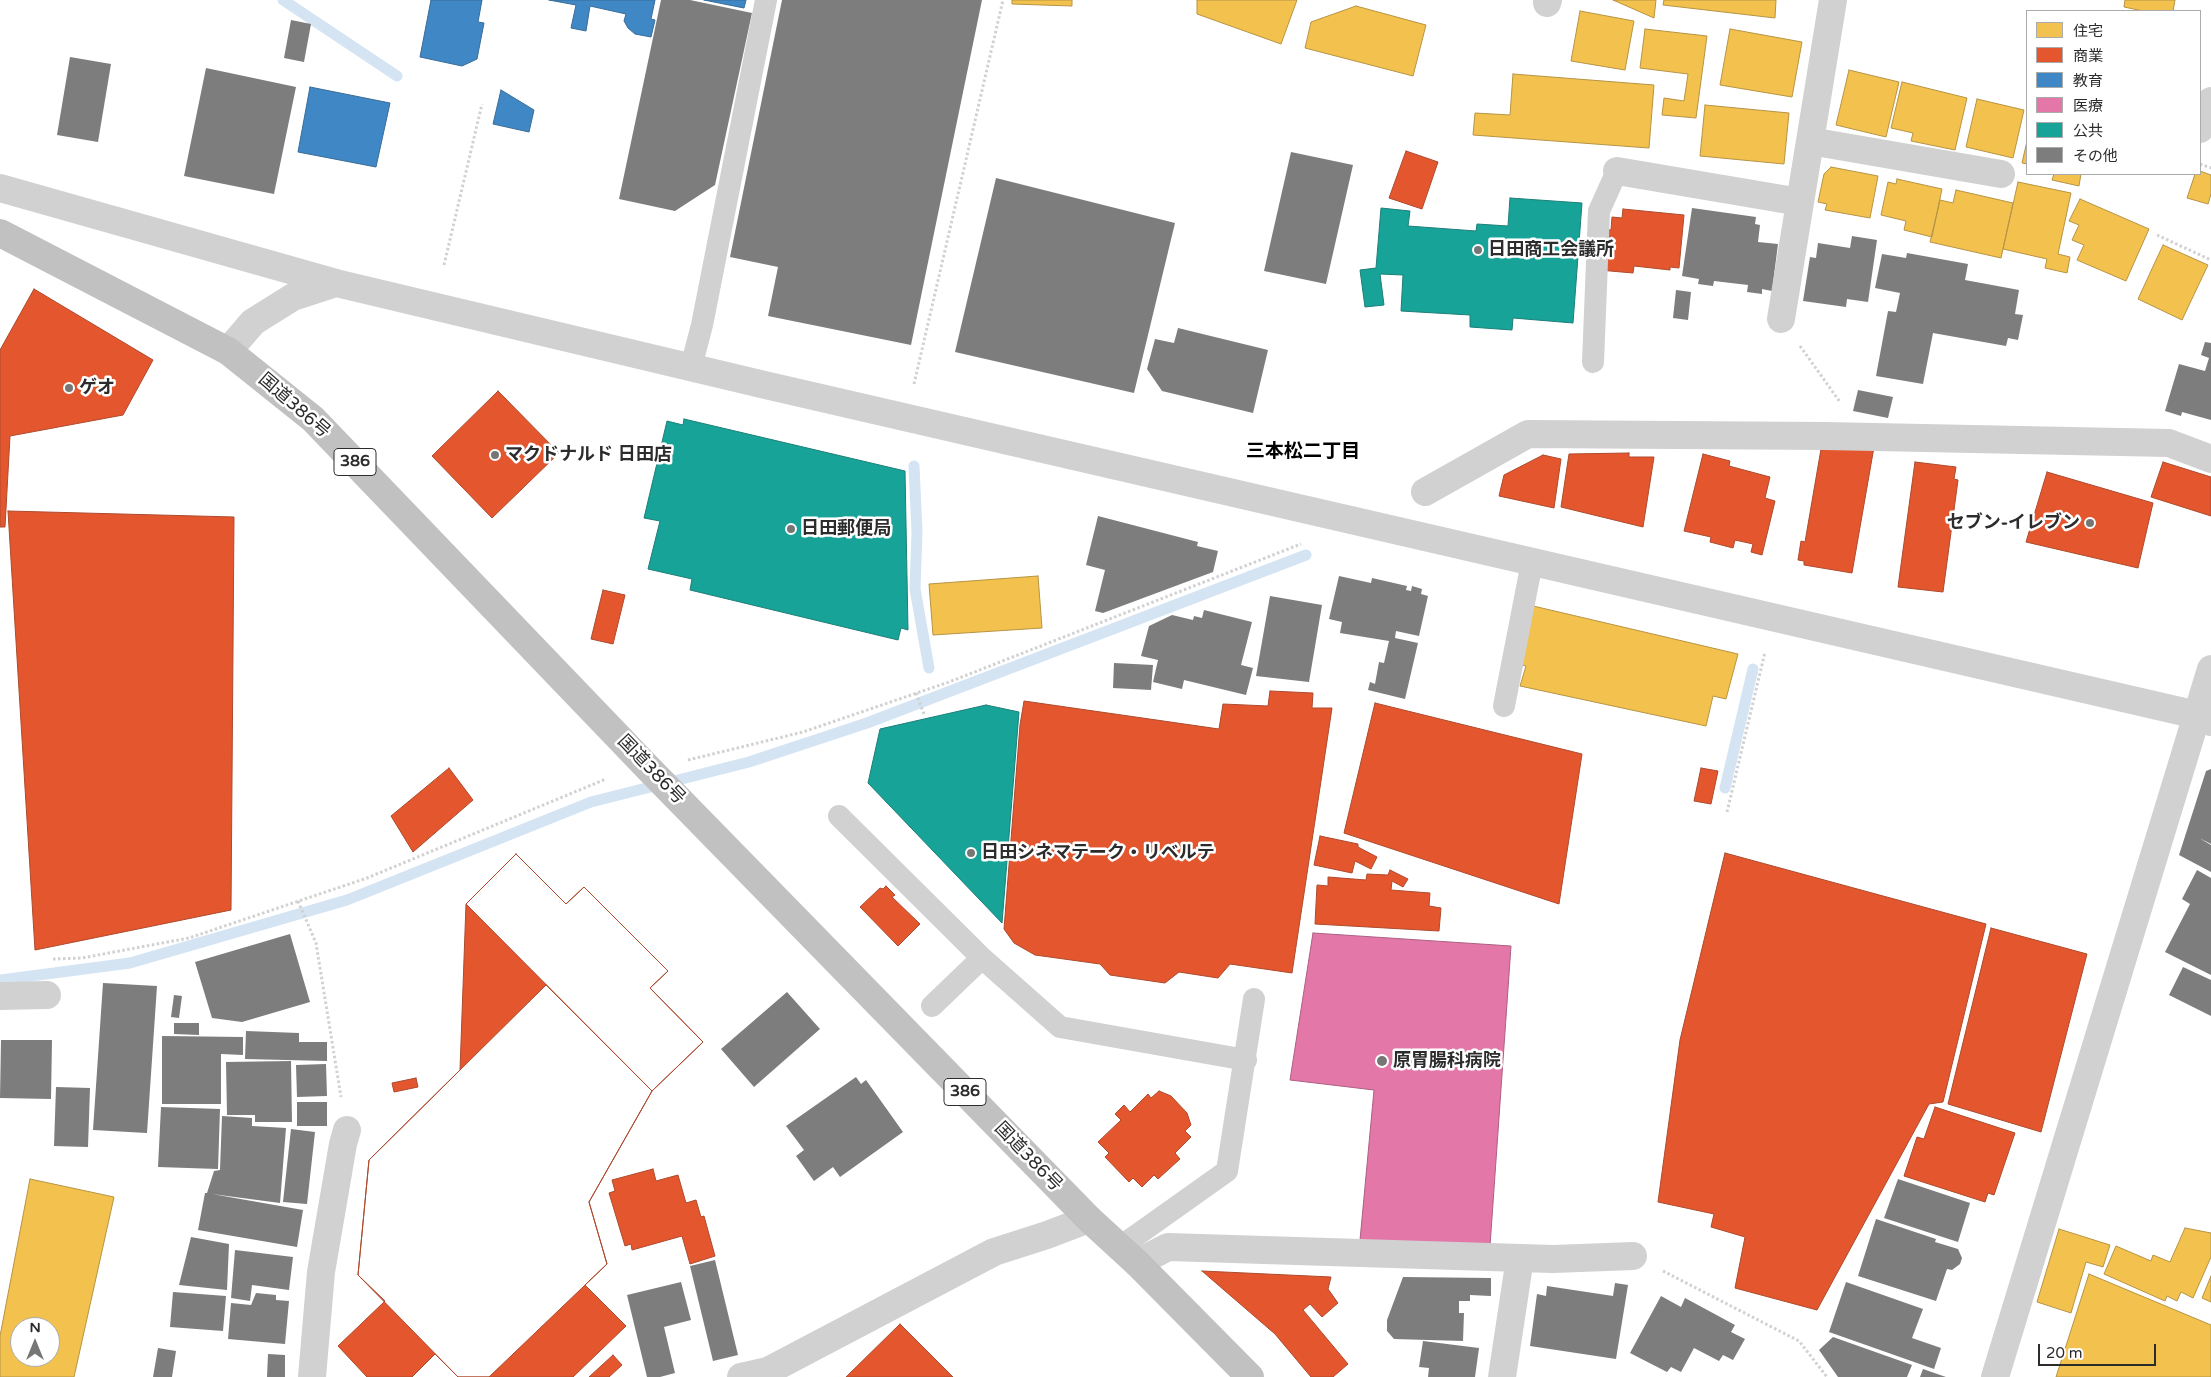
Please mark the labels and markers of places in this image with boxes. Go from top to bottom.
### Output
place label: 日田商工会議所 [1488,239,1614,261]
marker: 日田商工会議所 [1472,244,1484,256]
place label: ゲオ [79,377,115,399]
marker: ゲオ [63,382,75,394]
place label: マクドナルド 日田店 [505,444,672,466]
marker: マクドナルド 日田店 [489,449,501,461]
place label: セブン-イレブン [1947,512,2080,534]
marker: セブン-イレブン [2084,517,2096,529]
place label: 日田郵便局 [801,518,891,540]
marker: 日田郵便局 [785,523,797,535]
place label: 日田シネマテーク・リベルテ [981,842,1215,864]
marker: 日田シネマテーク・リベルテ [965,847,977,859]
place label: 原胃腸科病院 [1393,1050,1501,1072]
marker: 原胃腸科病院 [1375,1054,1389,1068]

